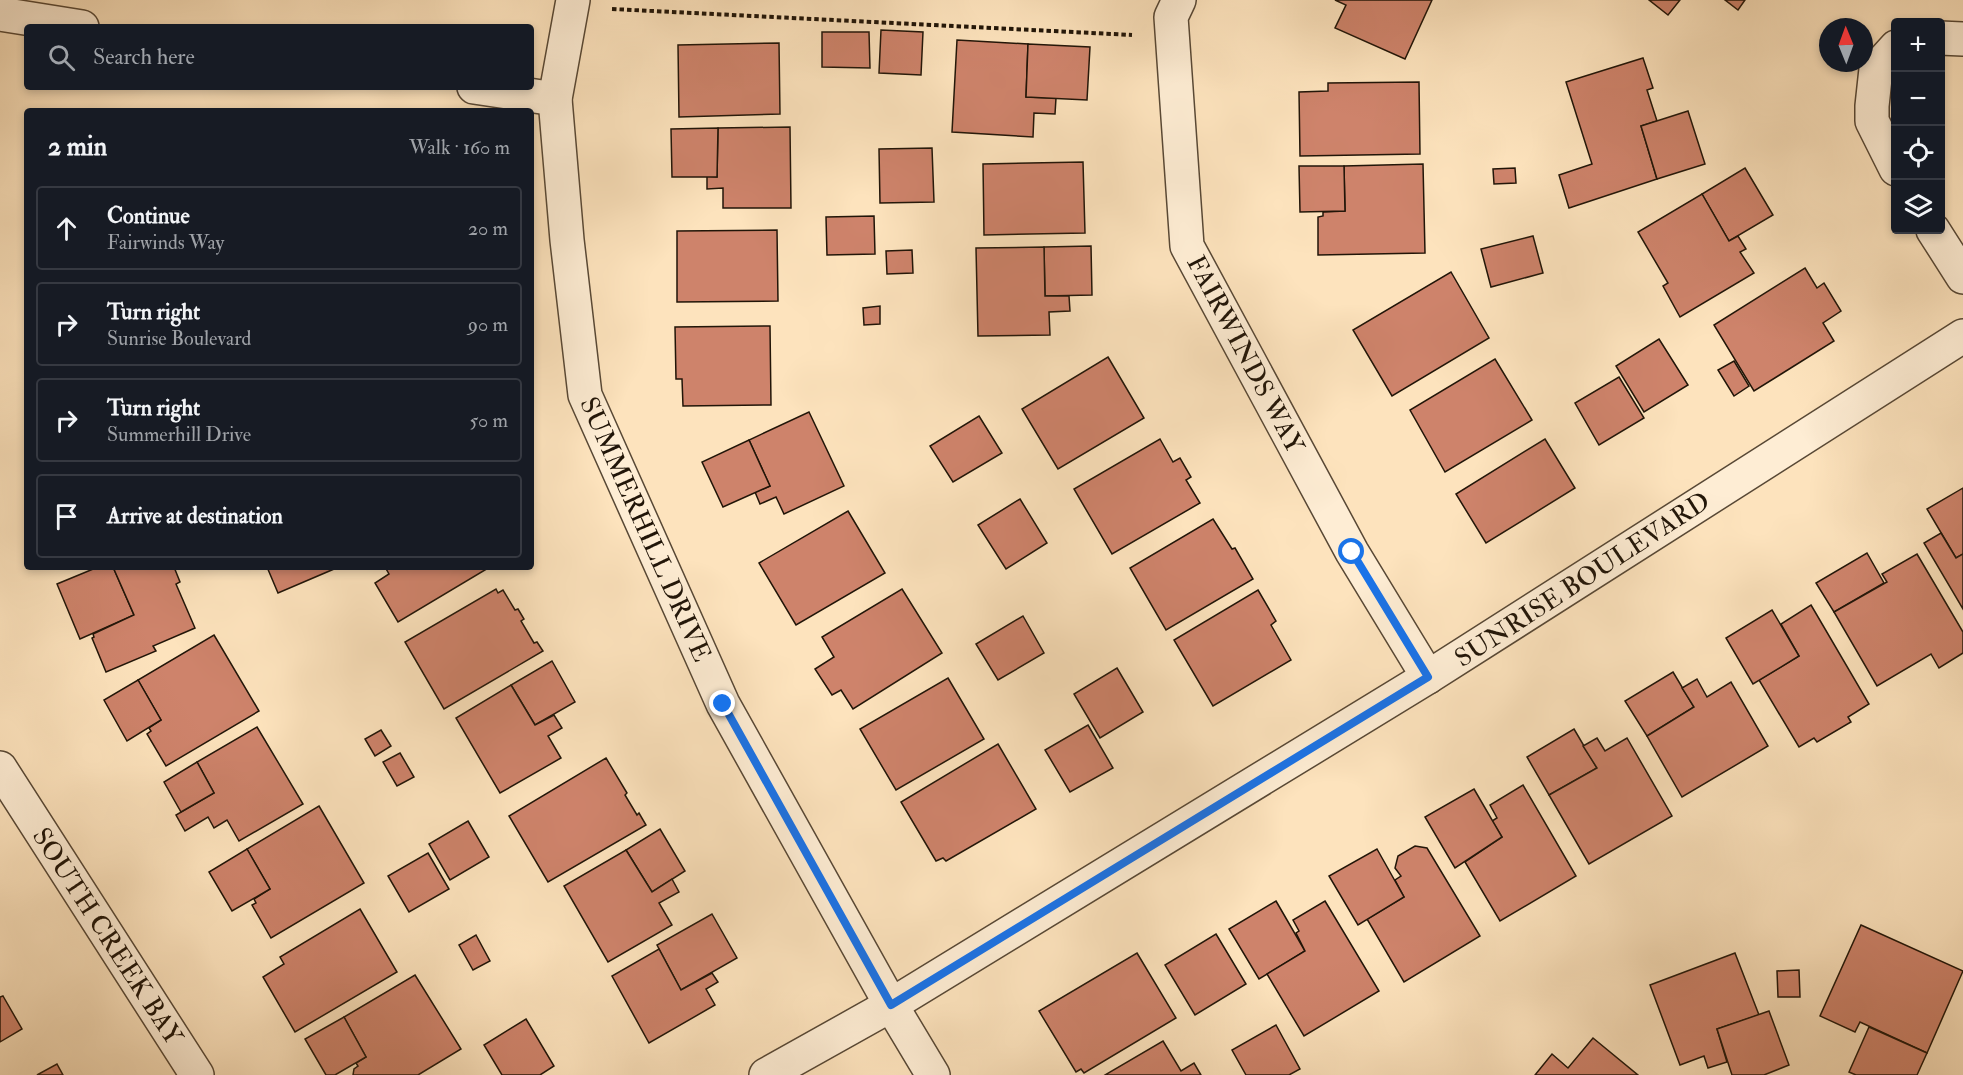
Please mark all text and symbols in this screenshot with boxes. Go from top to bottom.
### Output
north arrow [1819,18,1873,72]
map controls [1891,18,1945,234]
button: + [1891,18,1945,72]
search box [24,24,534,90]
icon: search [45,41,78,74]
text: Search here [93,43,195,71]
button: − [1891,72,1945,126]
button: locate [1891,126,1945,180]
text: 2 min [48,131,107,163]
text: Walk · 160 m [409,135,510,160]
button: layers [1891,180,1945,234]
text: Continue [107,202,190,230]
icon: ahead [50,212,83,245]
text: 20 m [468,216,508,241]
text: Fairwinds Way [107,230,224,255]
street label: FAIRWINDS WAY [1179,250,1311,460]
text: Turn right [107,298,200,326]
icon: right [50,308,83,341]
text: 90 m [468,312,508,337]
text: Sunrise Boulevard [107,326,251,351]
street label: SUMMERHILL DRIVE [572,392,718,666]
text: Turn right [107,394,200,422]
icon: right [50,404,83,437]
text: 50 m [469,408,508,433]
text: Summerhill Drive [107,422,251,447]
street label: SUNRISE BOULEVARD [1449,485,1716,674]
icon: arrive [50,500,83,533]
text: Arrive at destination [107,502,283,530]
route start [1338,538,1364,564]
route end [709,690,735,716]
street label: SOUTH CREEK BAY [25,822,190,1052]

